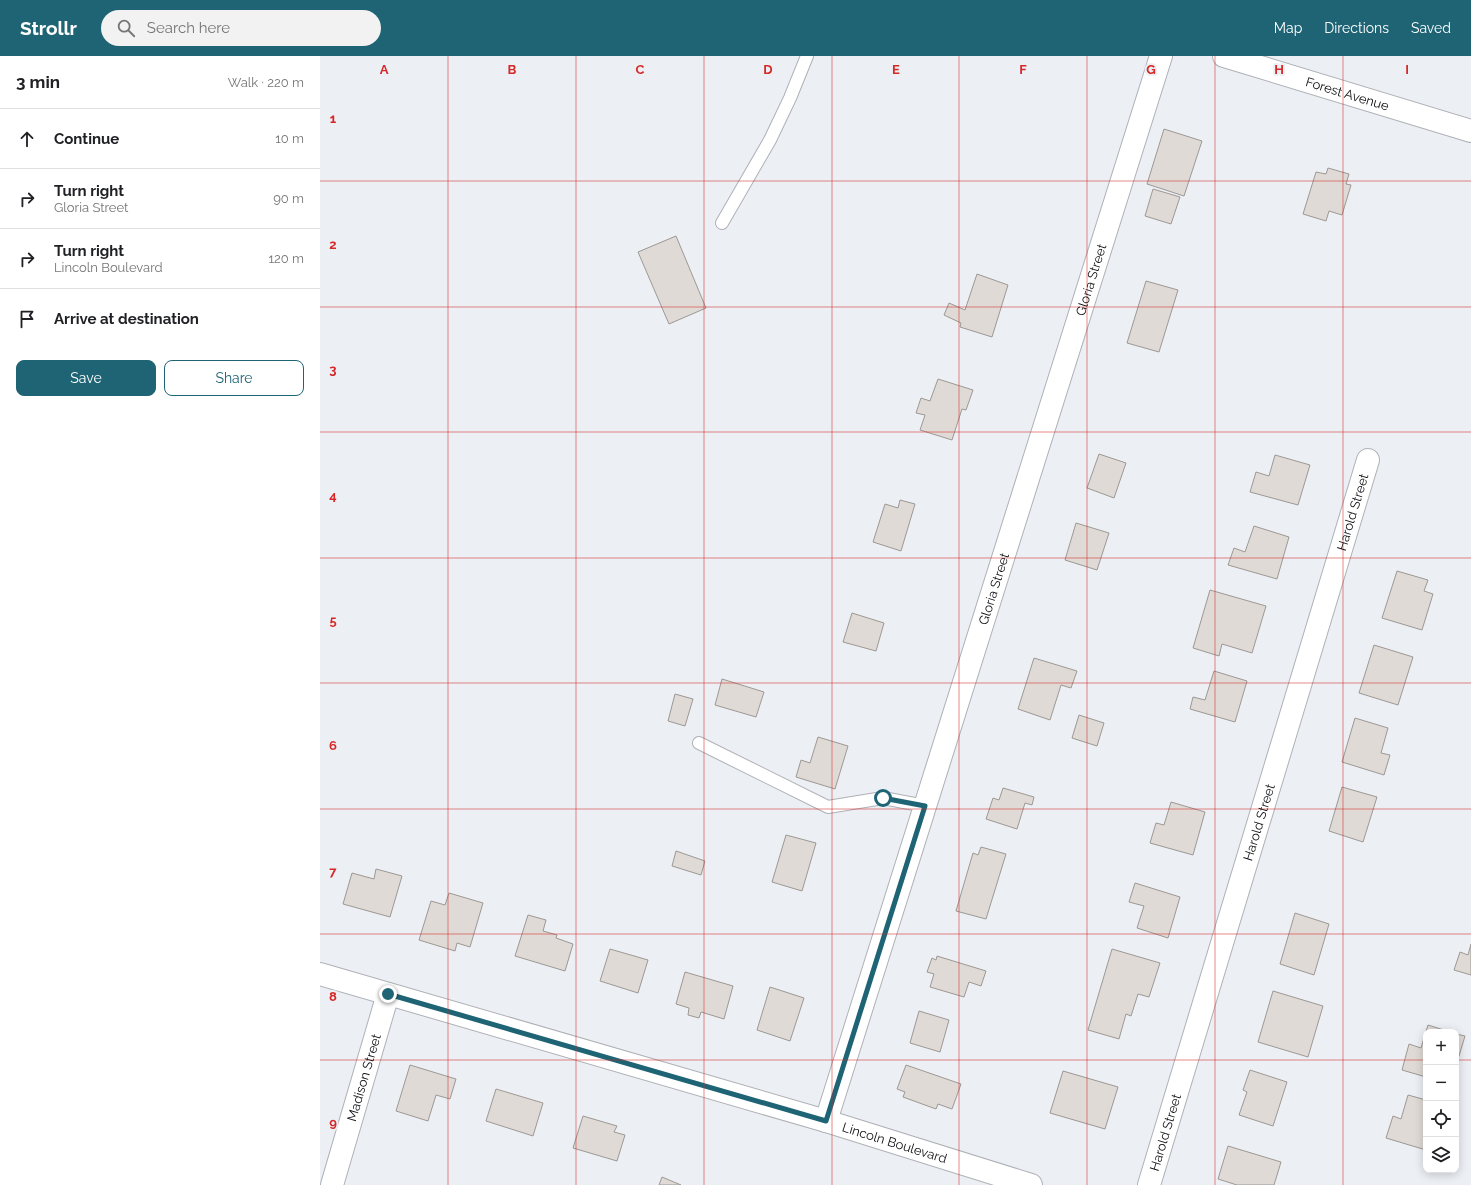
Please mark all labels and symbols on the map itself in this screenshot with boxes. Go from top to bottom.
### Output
text: A [380,62,389,77]
text: B [508,62,517,77]
text: C [636,62,645,77]
text: D [763,62,773,77]
text: E [892,62,900,77]
text: F [1019,62,1027,77]
text: G [1146,62,1156,77]
text: H [1274,62,1284,77]
text: I [1405,62,1409,77]
street label: Forest Avenue [1304,74,1391,113]
text: 1 [330,111,337,126]
text: 2 [329,237,337,252]
street label: Gloria Street [1072,241,1109,317]
text: 3 [329,362,337,377]
street label: Harold Street [1334,471,1371,552]
text: 4 [329,488,337,503]
street label: Gloria Street [975,550,1012,627]
text: 5 [329,613,337,628]
text: 6 [329,738,337,753]
street label: Harold Street [1240,781,1277,863]
route start [874,789,892,807]
text: 7 [329,864,337,879]
route end [379,985,397,1003]
text: 8 [329,989,337,1004]
street label: Madison Street [344,1031,384,1123]
street label: Harold Street [1146,1091,1184,1173]
text: 9 [329,1115,337,1130]
street label: Lincoln Boulevard [841,1119,949,1166]

